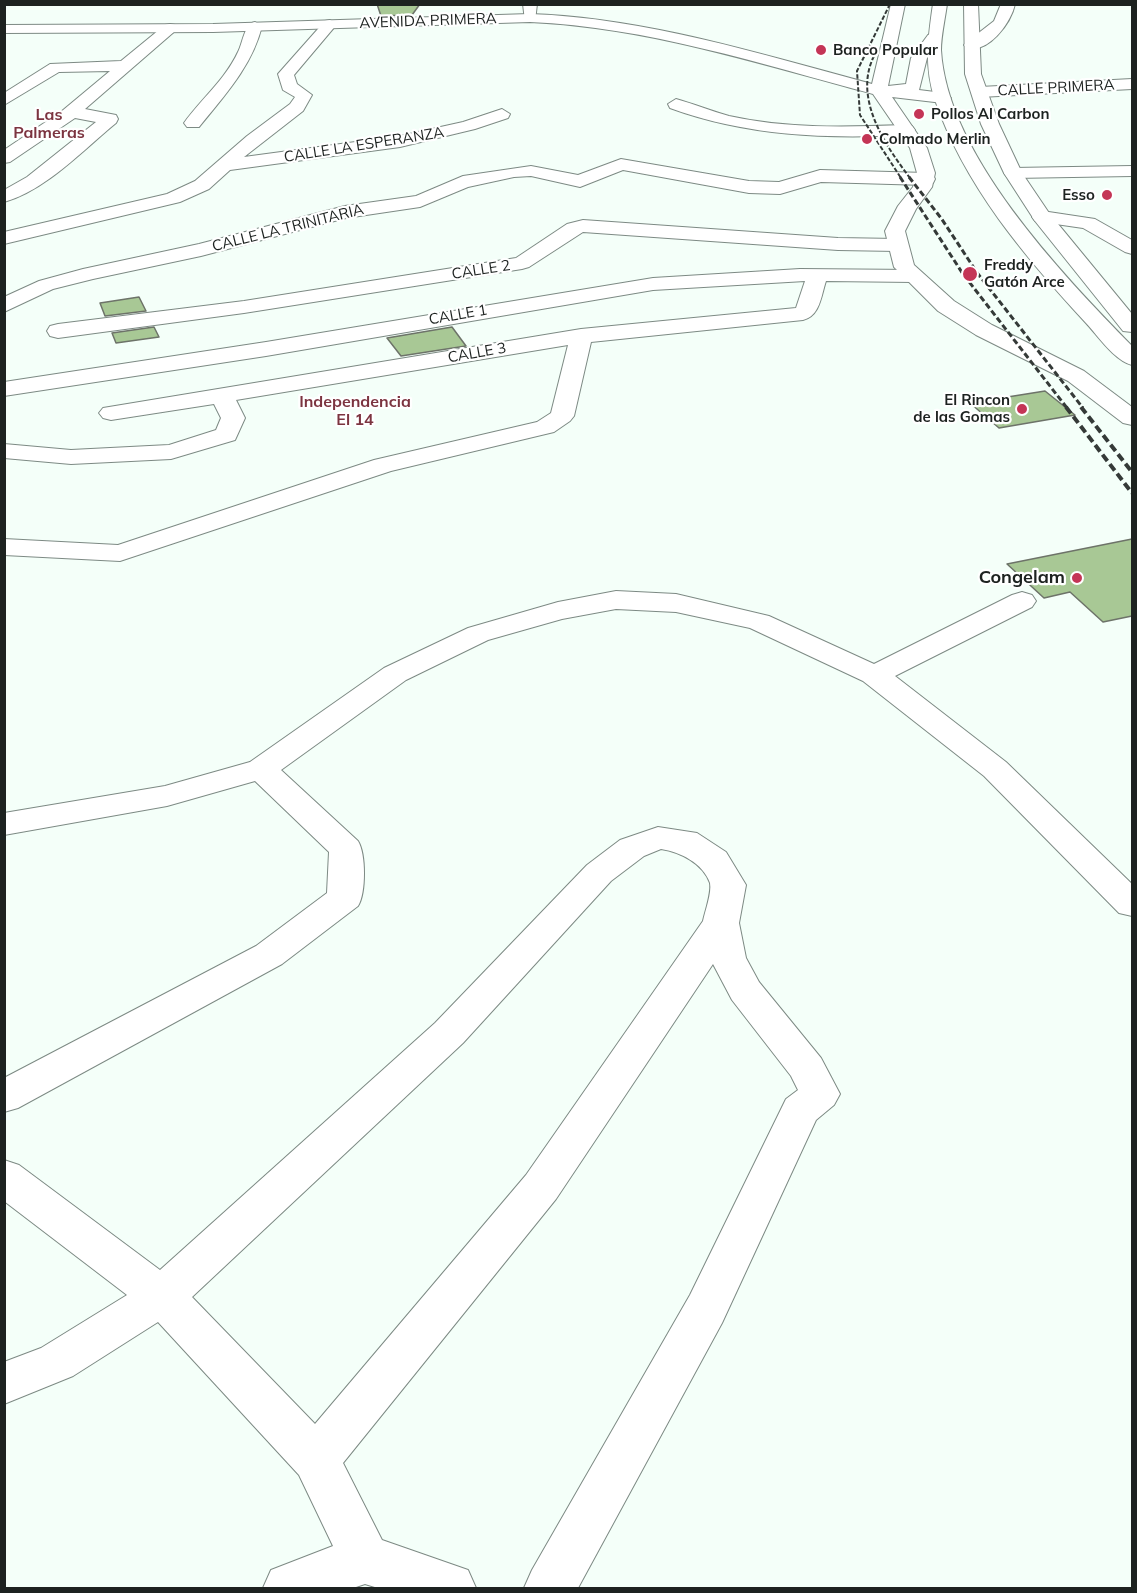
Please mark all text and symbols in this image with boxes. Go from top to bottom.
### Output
street label: AVENIDA PRIMERA [359,10,497,32]
place label: Banco Popular [833,41,938,59]
marker: Banco Popular [814,43,828,57]
street label: CALLE PRIMERA [997,76,1115,100]
district label: Las Palmeras [13,105,85,143]
place label: Pollos Al Carbon [931,105,1050,123]
marker: Pollos Al Carbon [912,107,926,121]
street label: CALLE LA ESPERANZA [283,123,445,167]
place label: Colmado Merlin [879,130,991,148]
marker: Colmado Merlin [860,132,874,146]
place label: Esso [1062,186,1095,204]
marker: Esso [1100,188,1114,202]
street label: CALLE LA TRINITARIA [210,200,366,256]
street label: CALLE 2 [450,256,512,284]
place label: Freddy Gatón Arce [984,256,1065,291]
marker: Freddy Gatón Arce [961,265,979,283]
street label: CALLE 1 [427,301,489,329]
street label: CALLE 3 [446,339,508,367]
place label: El Rincon de las Gomas [913,391,1010,426]
district label: Independencia El 14 [299,392,411,430]
marker: El Rincon de las Gomas [1015,402,1029,416]
place label: Congelam [979,567,1065,589]
marker: Congelam [1070,571,1084,585]

